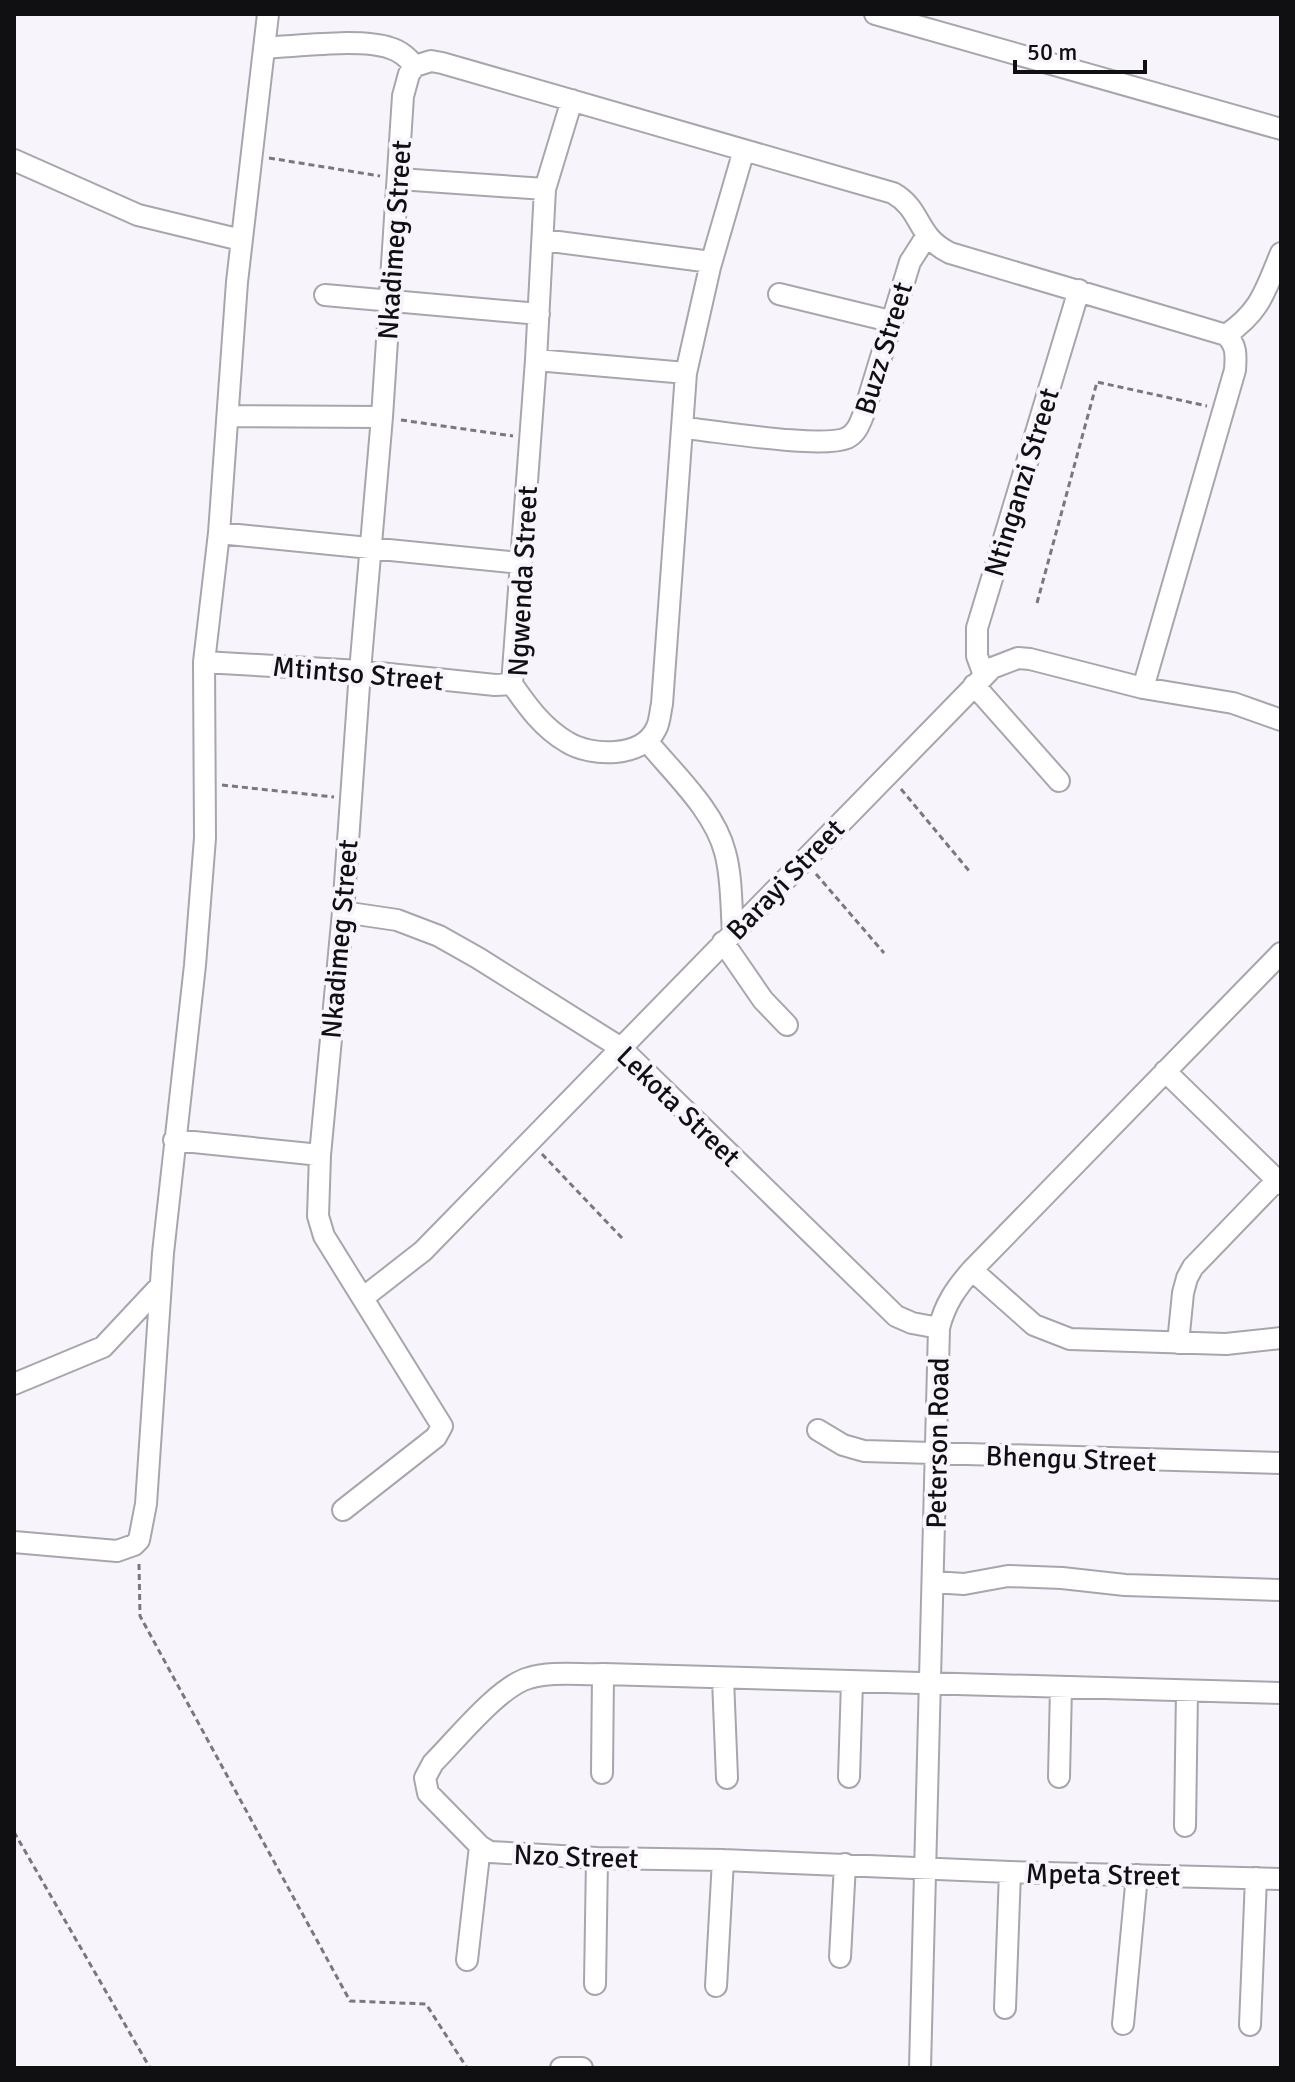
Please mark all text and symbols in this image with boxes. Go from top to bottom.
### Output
scale bar [1015,24,1145,74]
text: 50 m [1027,37,1077,67]
street label: Nkadimeg Street [371,139,419,341]
street label: Buzz Street [848,278,920,418]
street label: Ntinganzi Street [977,384,1067,581]
street label: Ngwenda Street [501,485,545,677]
street label: Mtintso Street [271,650,445,698]
street label: Barayi Street [720,812,852,947]
street label: Nkadimeg Street [314,838,366,1040]
street label: Lekota Street [609,1039,747,1174]
street label: Peterson Road [920,1357,956,1529]
street label: Bhengu Street [985,1439,1157,1479]
street label: Nzo Street [513,1838,639,1876]
street label: Mpeta Street [1025,1857,1181,1893]

